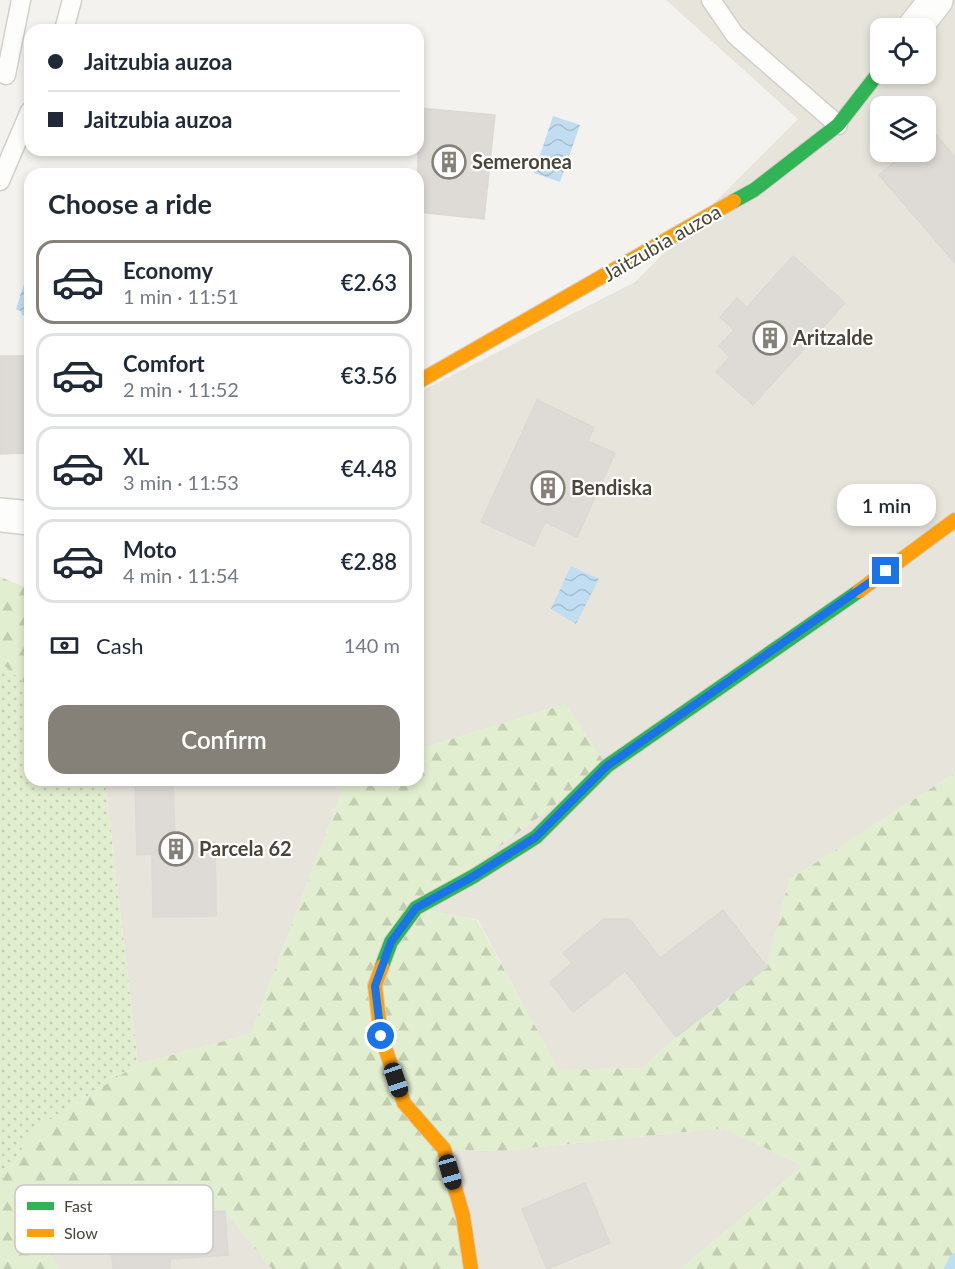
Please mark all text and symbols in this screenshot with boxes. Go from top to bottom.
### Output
map controls [870,18,936,162]
button: locate [870,18,936,84]
text: Jaitzubia auzoa [84,48,232,75]
button: layers [870,96,936,162]
text: Jaitzubia auzoa [84,106,232,133]
building icon: Semeronea [431,144,467,180]
place label: Semeronea [472,149,572,173]
text: Choose a ride [48,187,212,220]
street label: Jaitzubia auzoa [598,199,725,286]
icon: car [51,255,105,309]
text: Economy [123,257,213,284]
text: €2.63 [341,269,397,296]
text: 1 min · 11:51 [123,284,239,308]
building icon: Aritzalde [752,320,788,356]
place label: Aritzalde [792,325,874,349]
icon: car [51,348,105,402]
text: Comfort [123,350,205,377]
text: €3.56 [341,362,397,389]
text: 2 min · 11:52 [123,377,239,401]
icon: car [51,441,105,495]
text: XL [123,443,149,470]
text: €4.48 [341,455,397,482]
text: 3 min · 11:53 [123,470,239,494]
building icon: Bendiska [530,470,566,506]
place label: Bendiska [571,475,652,499]
callout: 1 min [836,484,936,526]
text: 1 min [862,493,911,517]
icon: car [51,534,105,588]
text: Moto [123,536,177,563]
text: €2.88 [341,548,397,575]
route end [872,557,899,584]
text: 4 min · 11:54 [123,563,239,587]
icon: cash [48,629,81,662]
text: Cash [96,632,143,659]
text: 140 m [344,633,400,657]
button: Confirm [48,705,400,774]
building icon: Parcela 62 [158,831,194,867]
place label: Parcela 62 [199,836,292,860]
route start [367,1022,394,1049]
car [382,1060,410,1100]
car [436,1152,464,1192]
legend [15,1185,213,1254]
text: Fast [64,1196,93,1215]
text: Slow [64,1223,98,1242]

